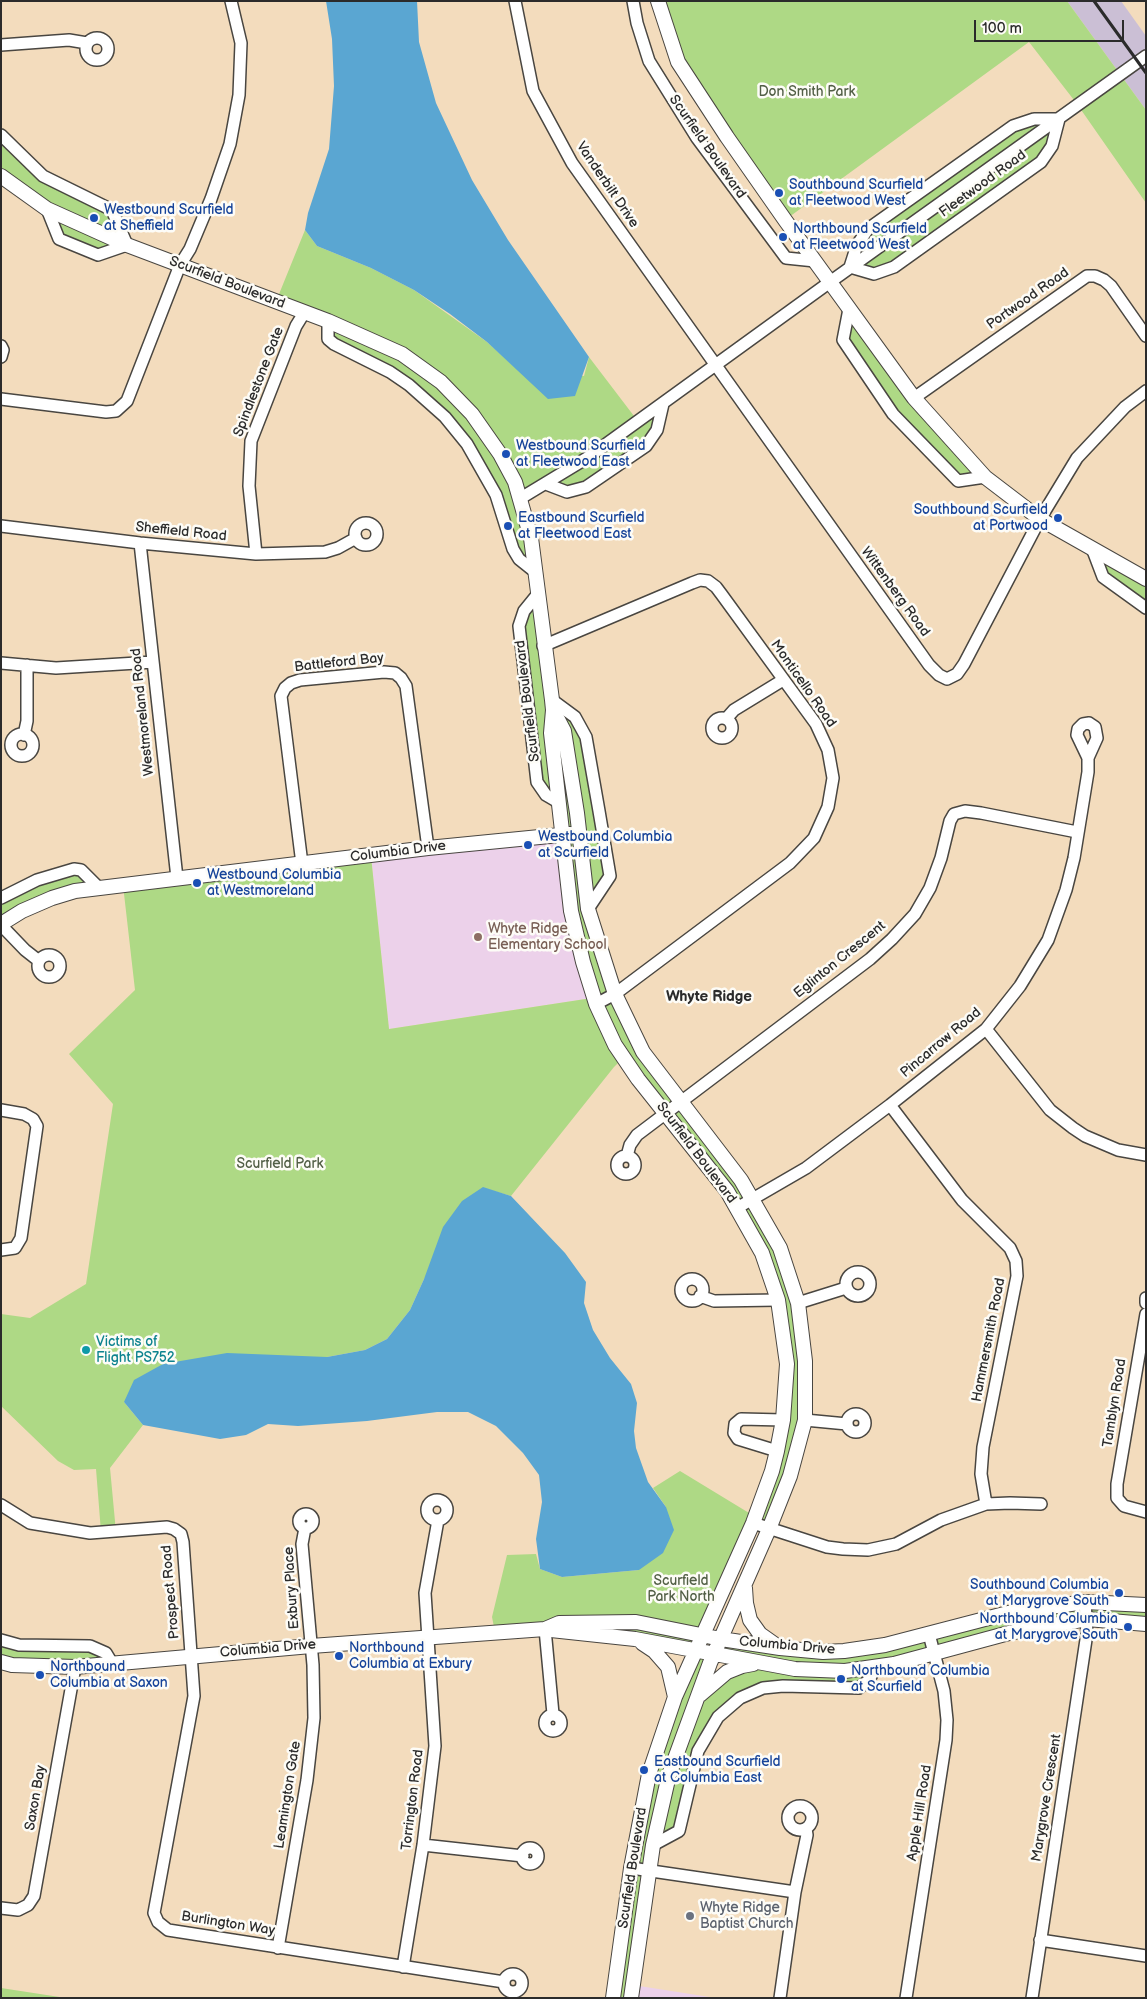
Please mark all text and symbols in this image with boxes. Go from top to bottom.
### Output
scale bar [977,10,1127,42]
text: 100 m [982,19,1022,38]
park label: Don Smith Park [759,84,855,100]
street label: Scurfield Boulevard [665,92,749,202]
street label: Vanderbilt Drive [572,139,642,231]
street label: Fleetwood Road [936,147,1030,221]
place label: Southbound Scurfield at Fleetwood West [789,177,923,210]
marker: Southbound Scurfield at Fleetwood West [773,187,785,199]
place label: Westbound Scurfield at Sheffield [104,202,234,234]
marker: Westbound Scurfield at Sheffield [88,212,100,224]
place label: Northbound Scurfield at Fleetwood West [793,221,927,253]
marker: Northbound Scurfield at Fleetwood West [777,231,789,243]
street label: Scurfield Boulevard [167,253,287,313]
street label: Portwood Road [984,264,1072,334]
street label: Spindlestone Gate [230,325,288,439]
place label: Westbound Scurfield at Fleetwood East [516,438,646,471]
marker: Westbound Scurfield at Fleetwood East [500,448,512,460]
place label: Southbound Scurfield at Portwood [914,502,1048,534]
place label: Eastbound Scurfield at Fleetwood East [518,510,644,542]
marker: Southbound Scurfield at Portwood [1052,512,1064,524]
street label: Sheffield Road [135,519,227,545]
marker: Eastbound Scurfield at Fleetwood East [502,520,514,532]
street label: Wittenberg Road [857,544,933,640]
street label: Monticello Road [767,637,839,731]
street label: Scurfield Boulevard [512,639,544,763]
street label: Westmoreland Road [128,647,158,777]
street label: Battleford Bay [294,650,384,676]
place label: Westbound Columbia at Scurfield [538,829,672,862]
street label: Columbia Drive [349,838,447,866]
marker: Westbound Columbia at Scurfield [522,839,534,851]
place label: Westbound Columbia at Westmoreland [207,867,341,900]
marker: Westbound Columbia at Westmoreland [191,877,203,889]
street label: Eglinton Crescent [791,918,889,1002]
place label: Whyte Ridge Elementary School [488,921,607,954]
marker: Whyte Ridge Elementary School [472,931,484,943]
district label: Whyte Ridge [666,988,752,1006]
street label: Pincarrow Road [897,1004,985,1082]
street label: Scurfield Boulevard [652,1099,740,1207]
park label: Scurfield Park [237,1156,323,1172]
street label: Hammersmith Road [969,1276,1009,1404]
place label: Victims of Flight PS752 [96,1334,175,1366]
marker: Victims of Flight PS752 [80,1344,92,1356]
street label: Tamblyn Road [1100,1358,1130,1448]
street label: Prospect Road [159,1544,183,1640]
street label: Exbury Place [281,1546,303,1630]
park label: Scurfield Park North [647,1573,715,1605]
place label: Southbound Columbia at Marygrove South [970,1577,1109,1610]
marker: Southbound Columbia at Marygrove South [1113,1587,1125,1599]
place label: Northbound Columbia at Marygrove South [979,1611,1118,1644]
marker: Northbound Columbia at Marygrove South [1122,1621,1134,1633]
street label: Columbia Drive [738,1633,836,1659]
street label: Columbia Drive [219,1636,317,1662]
place label: Northbound Columbia at Exbury [349,1640,472,1672]
marker: Northbound Columbia at Exbury [333,1650,345,1662]
place label: Northbound Columbia at Saxon [50,1659,168,1691]
place label: Northbound Columbia at Scurfield [851,1663,990,1695]
marker: Northbound Columbia at Saxon [34,1669,46,1681]
marker: Northbound Columbia at Scurfield [835,1673,847,1685]
street label: Marygrove Crescent [1029,1733,1065,1863]
street label: Leamington Gate [271,1740,305,1850]
street label: Torrington Road [398,1749,428,1851]
place label: Eastbound Scurfield at Columbia East [654,1754,780,1786]
street label: Saxon Bay [22,1764,50,1832]
marker: Eastbound Scurfield at Columbia East [638,1764,650,1776]
street label: Apple Hill Road [904,1764,936,1862]
street label: Scurfield Boulevard [615,1806,651,1930]
place label: Whyte Ridge Baptist Church [700,1900,793,1932]
street label: Burlington Way [180,1908,276,1940]
marker: Whyte Ridge Baptist Church [684,1910,696,1922]

